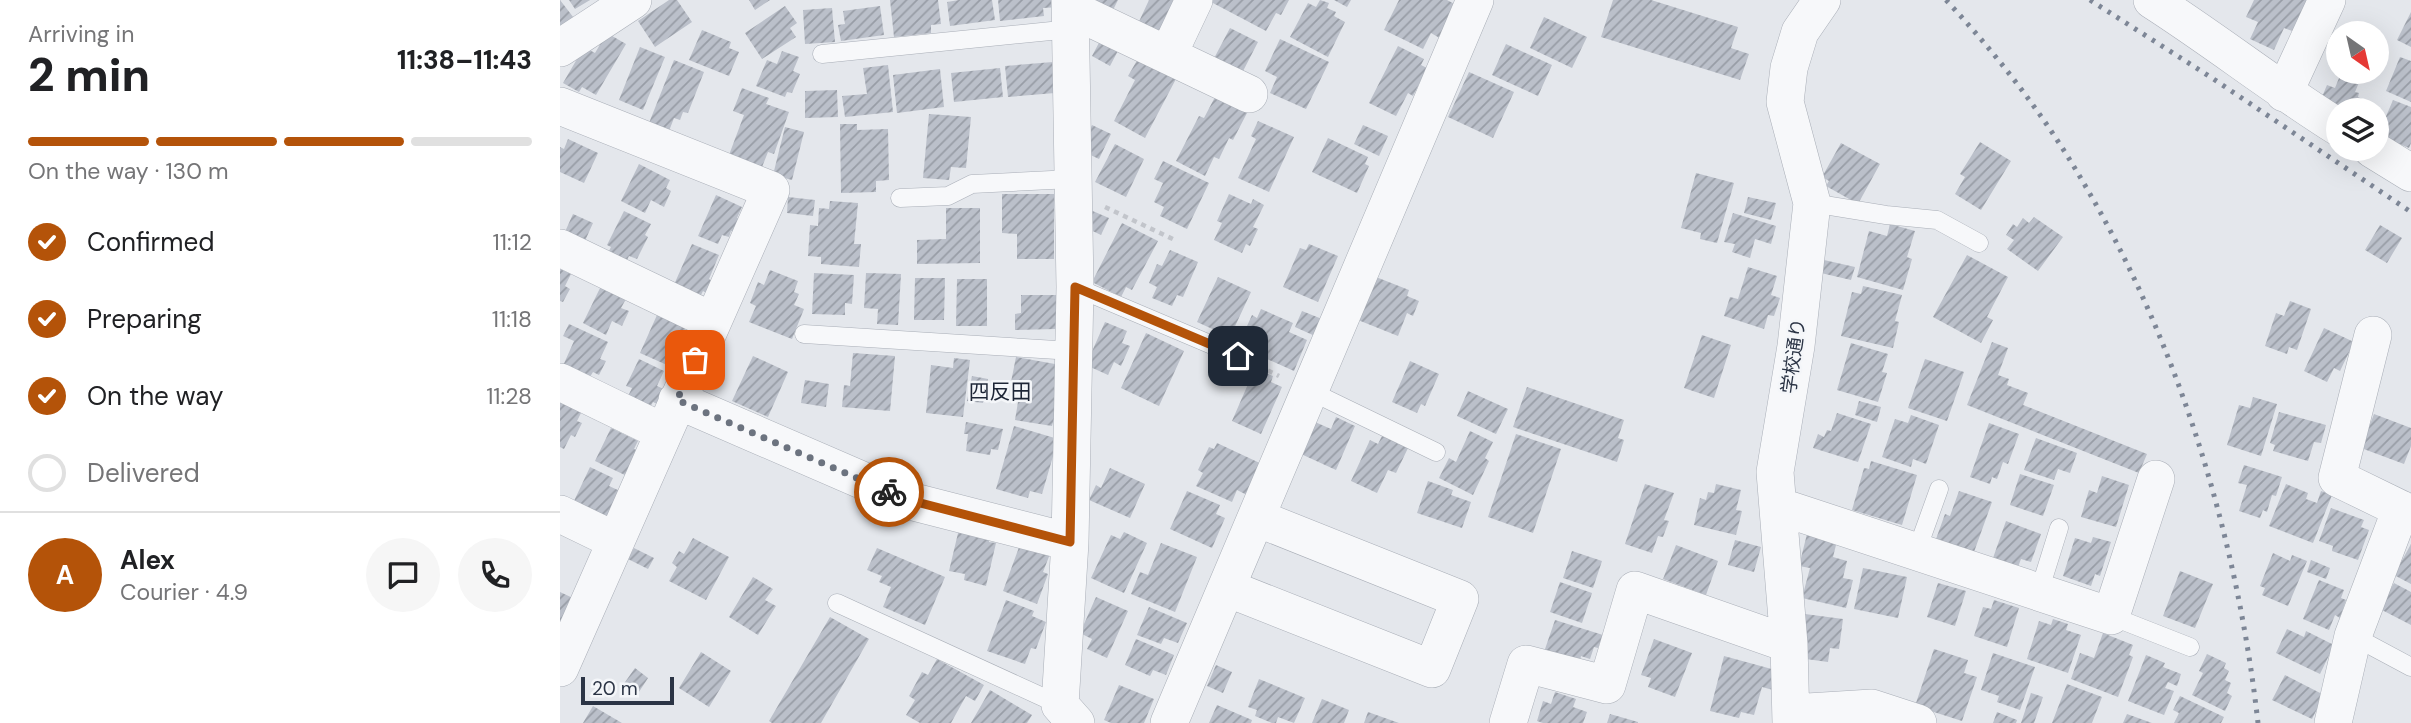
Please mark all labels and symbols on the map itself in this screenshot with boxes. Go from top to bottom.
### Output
north arrow [2326,21,2389,84]
street label: 学校通り [1776,317,1811,395]
pin [1208,326,1268,386]
pin [665,330,725,390]
district label: 四反田 [969,378,1032,406]
courier [854,457,924,527]
scale bar [581,674,674,706]

